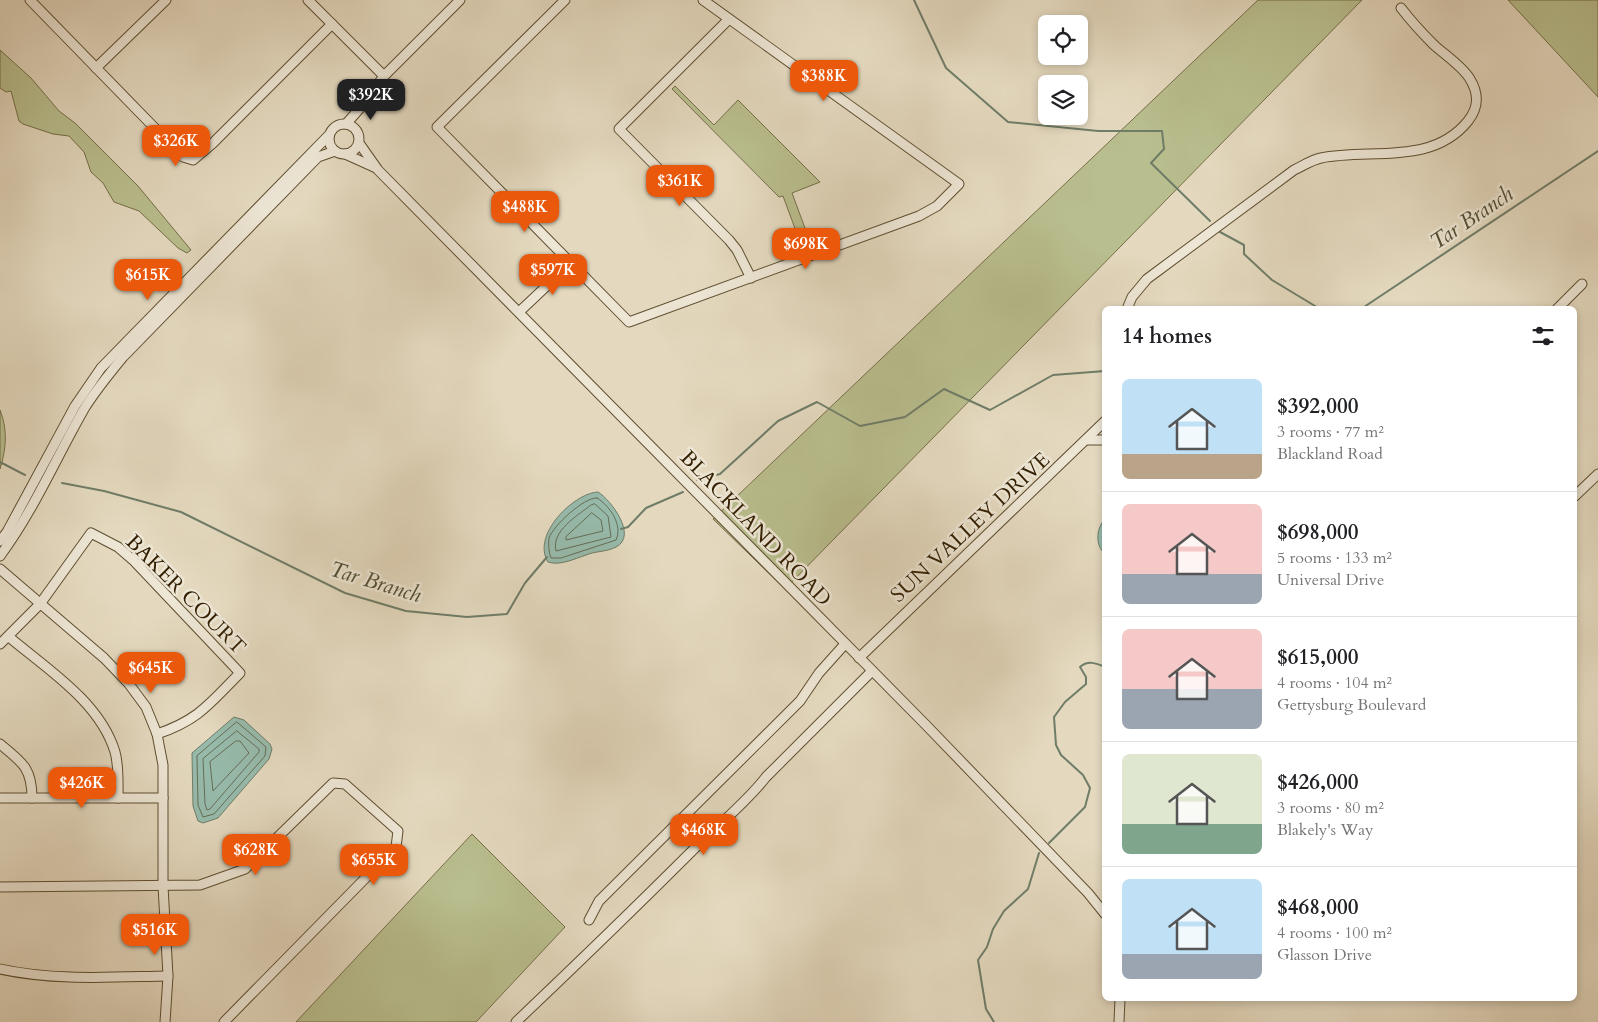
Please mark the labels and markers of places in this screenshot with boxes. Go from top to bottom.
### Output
pin: $388K [789,59,859,102]
pin: $392K [336,78,406,121]
pin: $326K [141,124,211,167]
pin: $361K [645,164,715,207]
pin: $488K [490,190,560,233]
pin: $698K [771,228,841,270]
pin: $597K [518,254,588,296]
pin: $615K [113,258,183,301]
pin: $645K [116,652,186,694]
pin: $426K [47,766,117,809]
pin: $468K [669,814,739,856]
pin: $628K [221,834,291,876]
pin: $655K [339,844,409,886]
pin: $516K [120,914,190,956]

